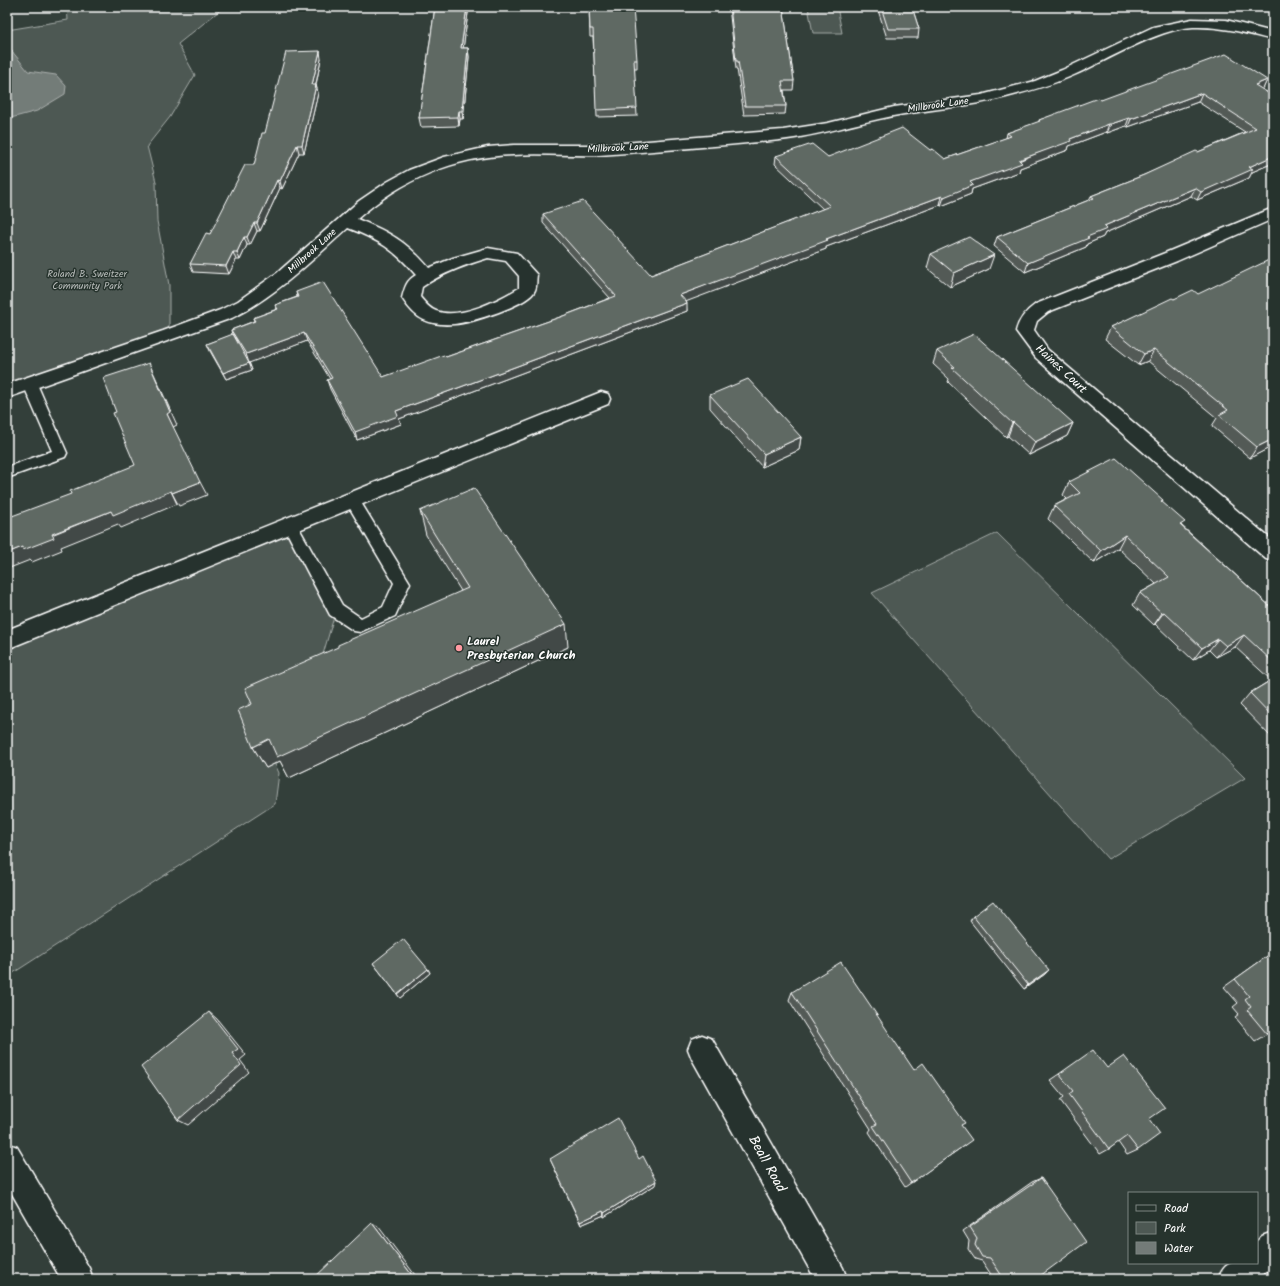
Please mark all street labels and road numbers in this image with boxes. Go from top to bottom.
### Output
street label: Millbrook Lane [906,93,970,117]
street label: Millbrook Lane [587,138,650,158]
street label: Millbrook Lane [284,224,341,278]
street label: Haines Court [1031,340,1092,398]
street label: Beall Road [742,1131,792,1197]

